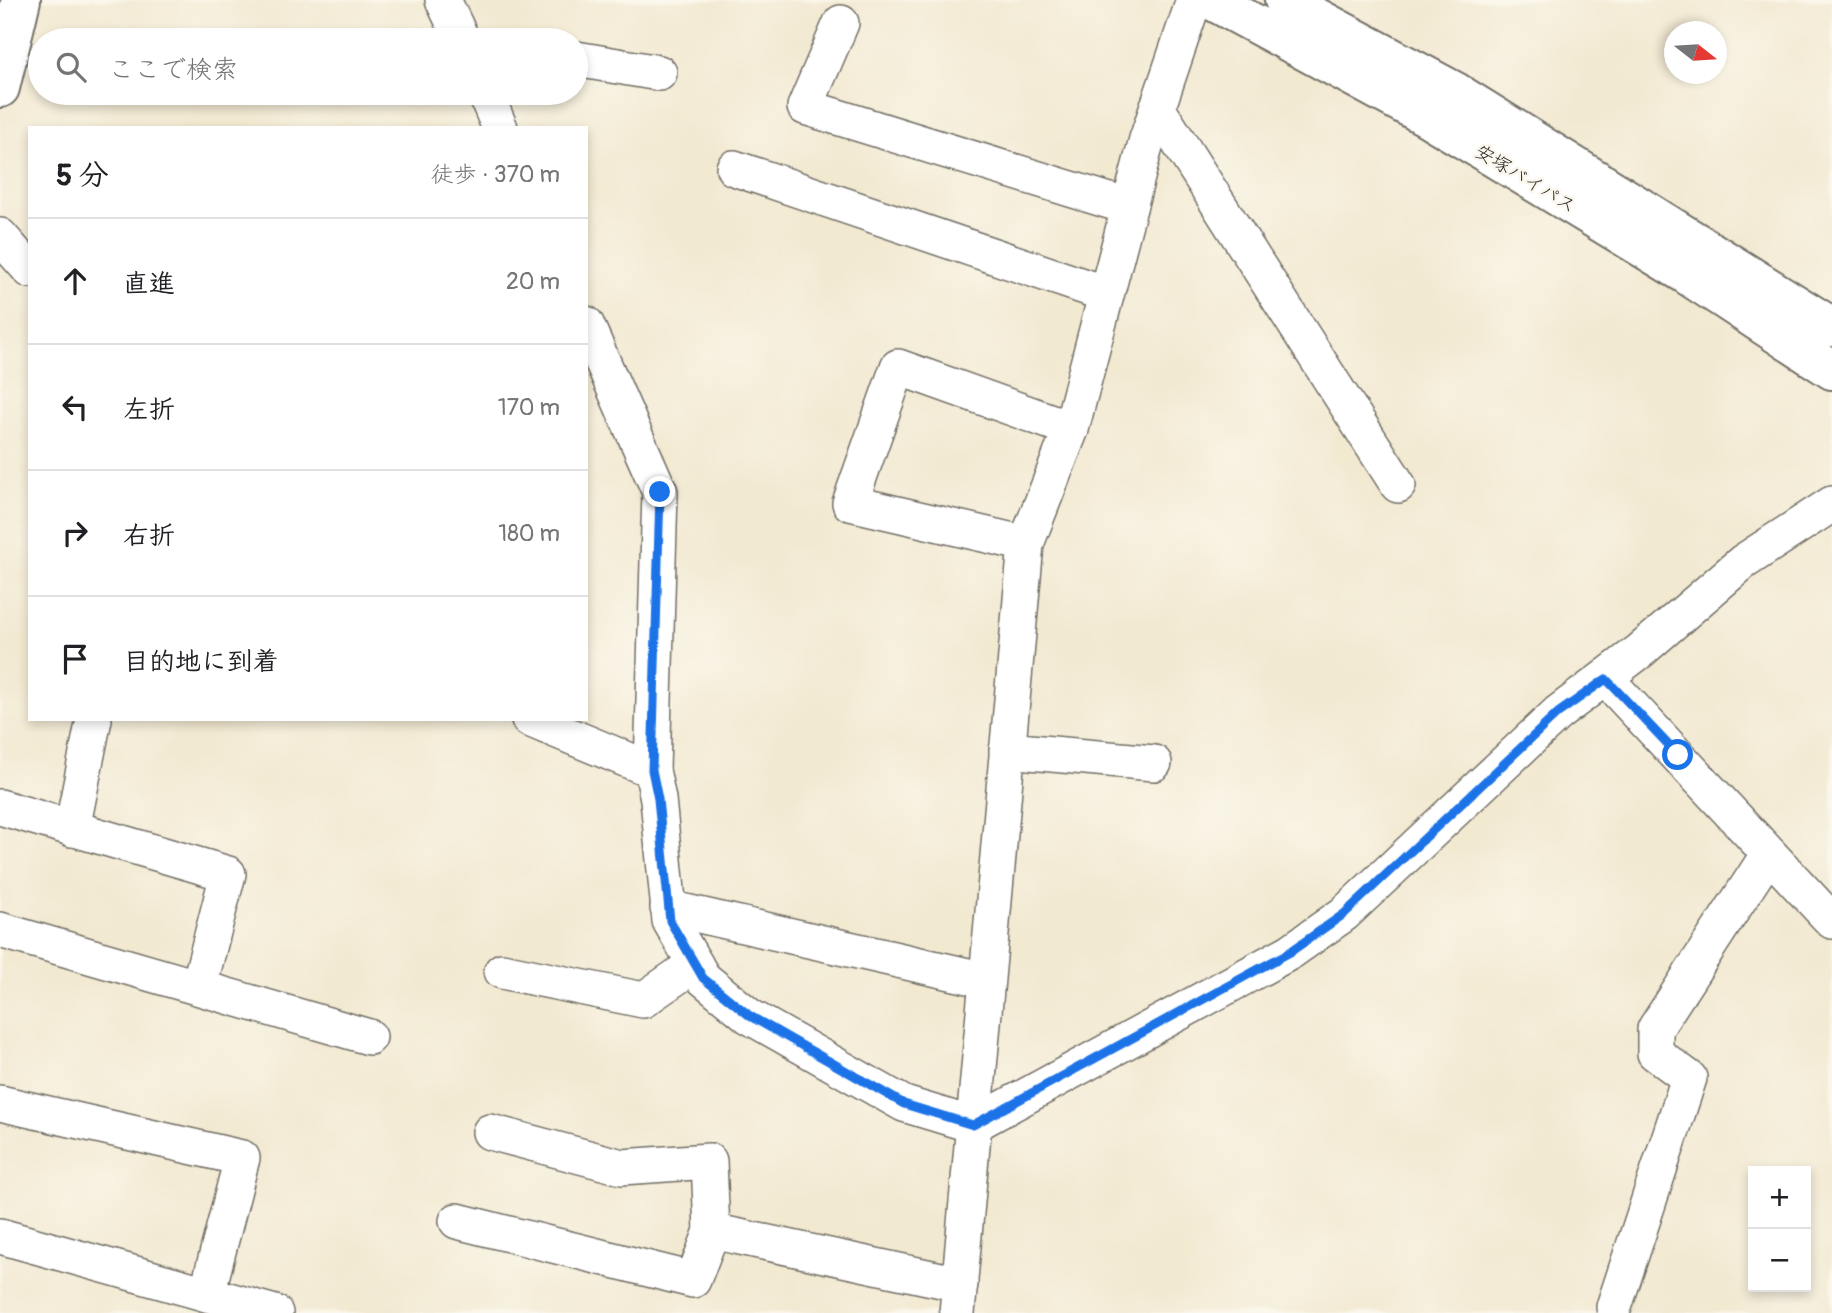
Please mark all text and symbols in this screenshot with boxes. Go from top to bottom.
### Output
north arrow [1664,21,1727,84]
search box [28,28,588,105]
icon: search [52,48,90,86]
text: ここで検索 [108,54,238,86]
street label: 安塚バイパス [1471,139,1580,218]
text: 5 分 [56,157,109,194]
text: 徒歩 · 370 m [430,160,560,189]
icon: ahead [56,262,94,300]
text: 20 m [506,267,560,296]
text: 直進 [123,268,175,300]
icon: left [56,388,94,426]
text: 170 m [498,393,560,422]
text: 左折 [123,394,175,426]
route end [644,476,675,507]
icon: right [56,514,94,552]
text: 180 m [498,519,560,548]
text: 右折 [123,520,175,552]
icon: arrive [56,640,94,678]
text: 目的地に到着 [123,646,279,678]
route start [1662,739,1693,770]
map controls [1748,1166,1811,1292]
button: + [1748,1166,1811,1229]
button: − [1748,1229,1811,1292]

